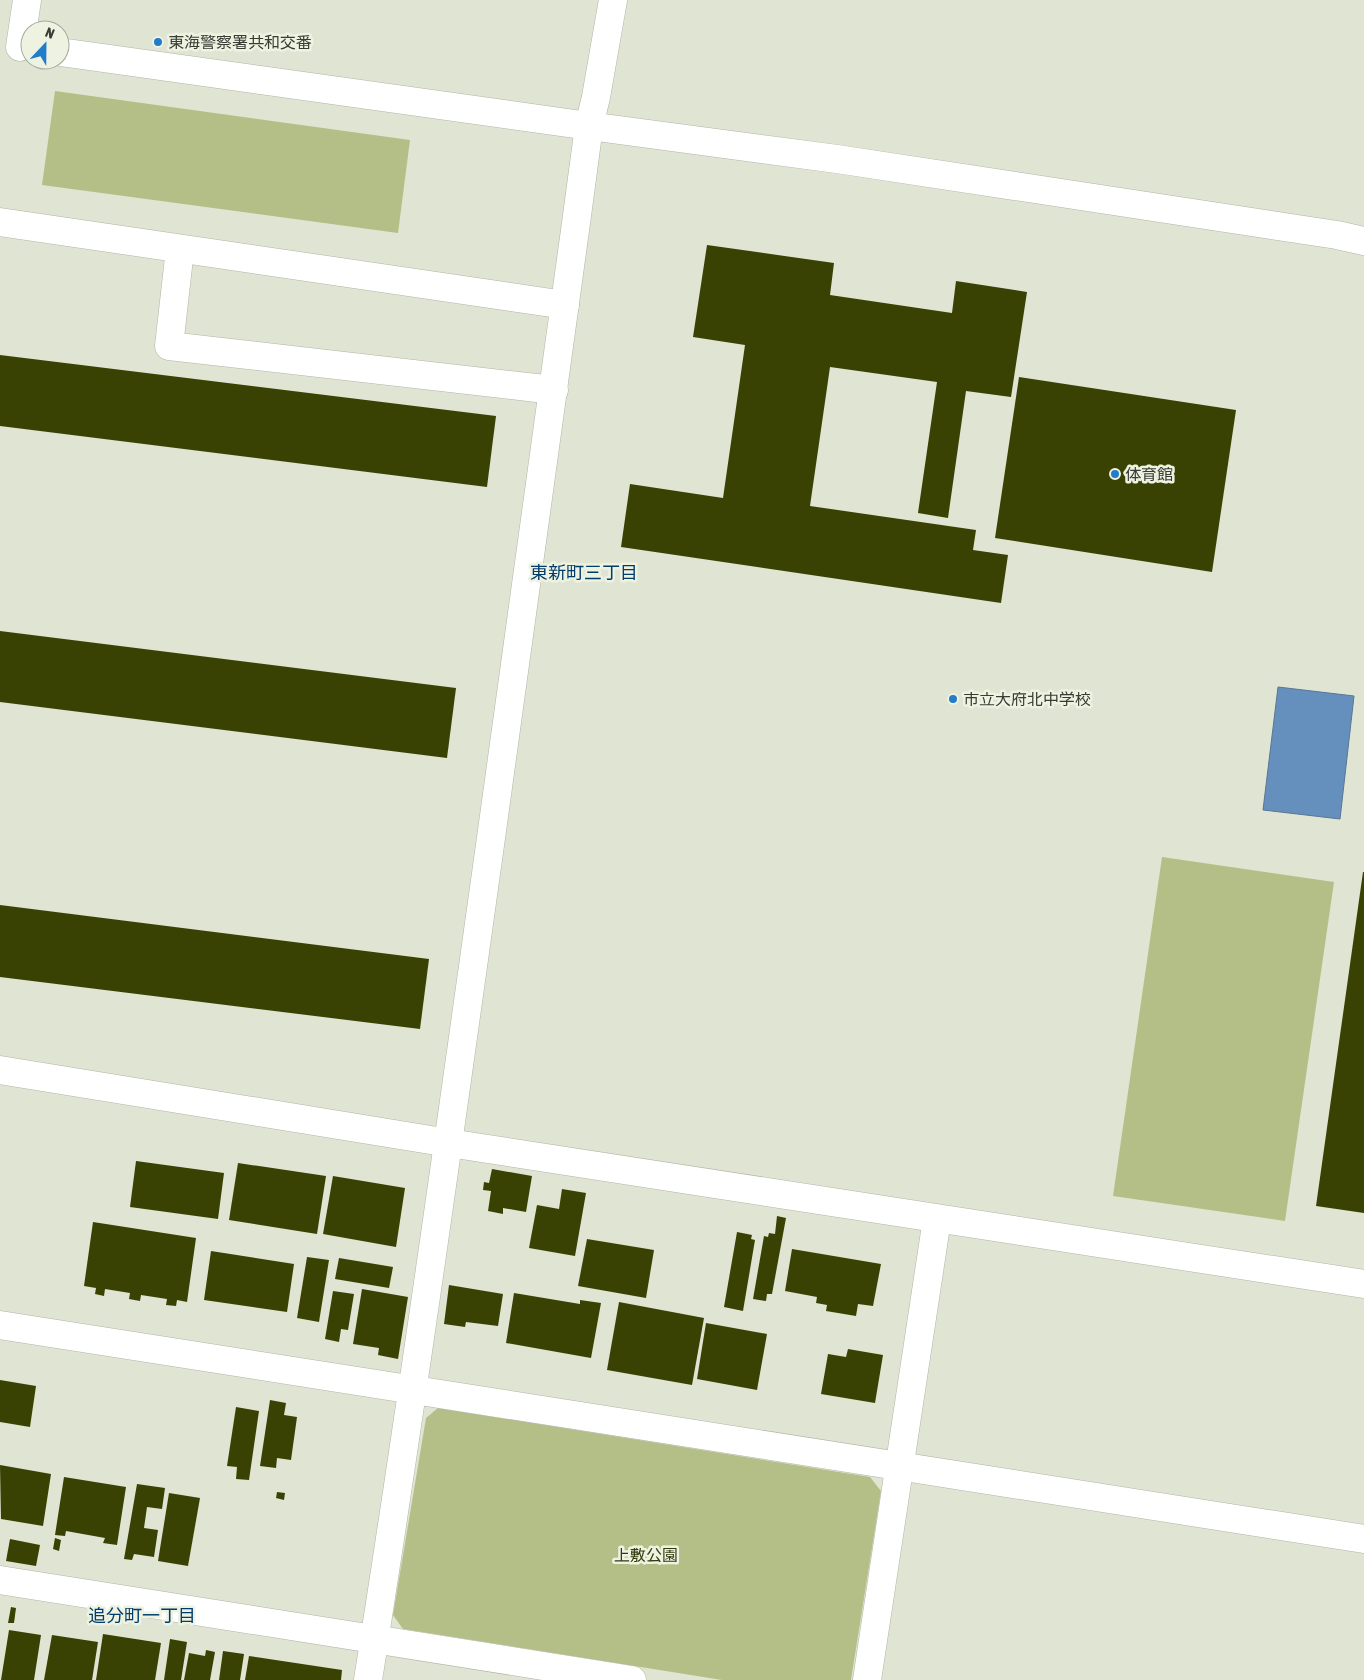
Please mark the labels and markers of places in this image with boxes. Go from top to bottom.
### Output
place label: 東海警察署共和交番 [168,33,312,51]
marker: 東海警察署共和交番 [152,36,164,48]
place label: 体育館 [1125,465,1173,483]
marker: 体育館 [1109,468,1121,480]
place label: 市立大府北中学校 [963,690,1091,708]
marker: 市立大府北中学校 [947,693,959,705]

